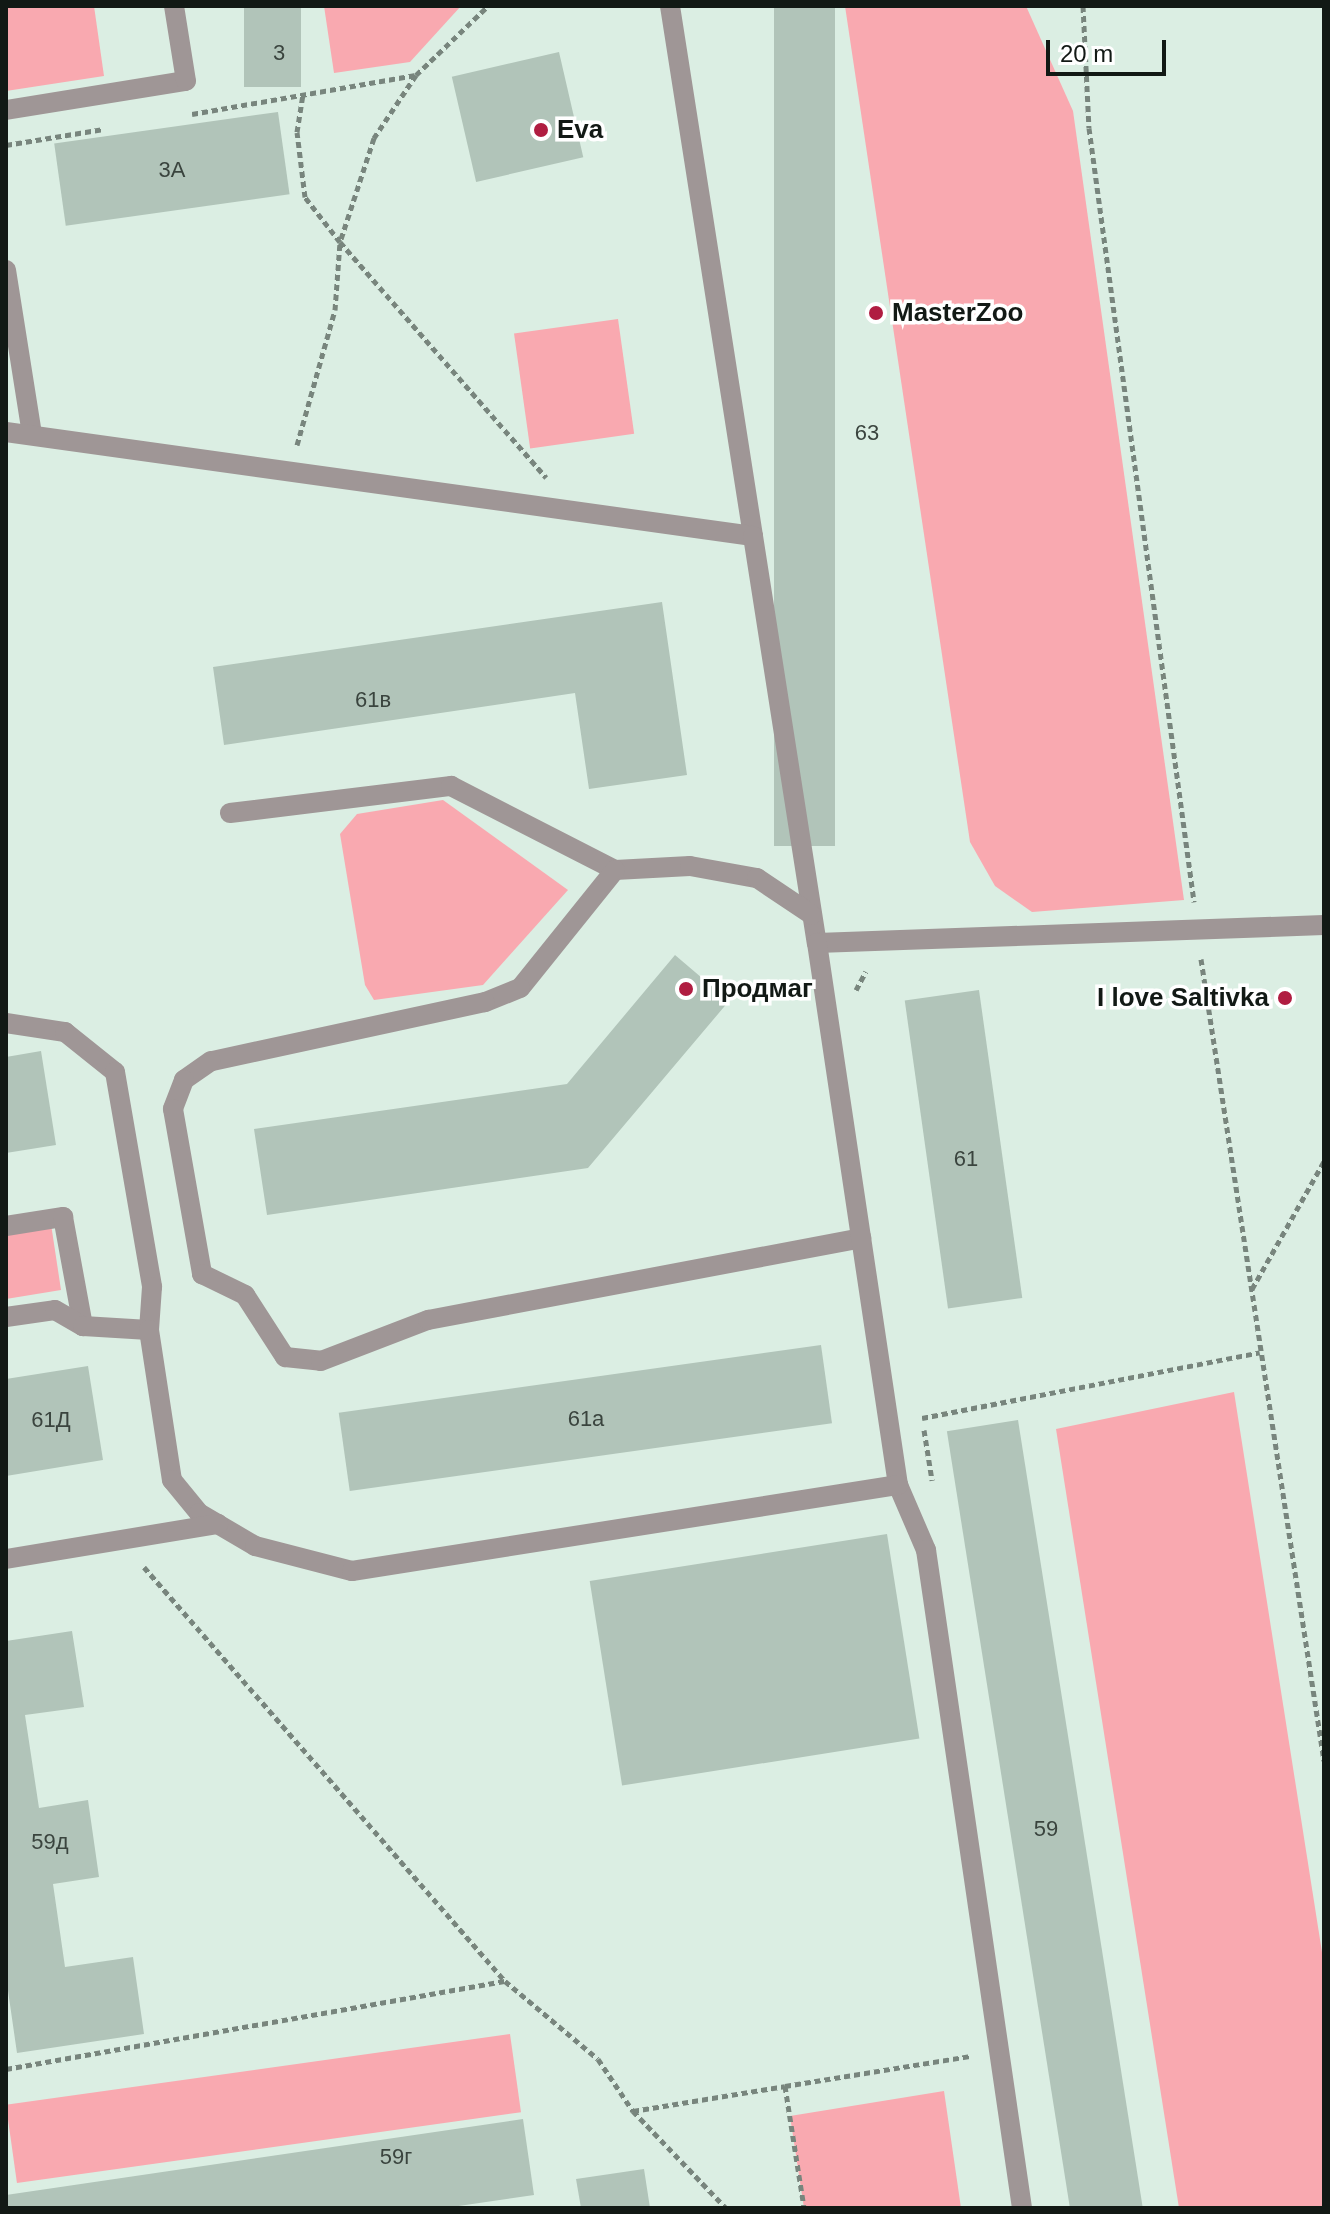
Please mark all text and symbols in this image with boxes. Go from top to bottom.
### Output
scale bar [1050,24,1170,74]
house number: 3 [273,40,285,66]
text: 20 m [1060,40,1113,67]
place label: Eva [557,114,603,146]
marker: Eva [532,121,550,139]
house number: 3А [159,157,185,183]
place label: MasterZoo [892,297,1023,329]
marker: MasterZoo [867,304,885,322]
house number: 63 [855,420,879,446]
house number: 61в [355,687,391,713]
place label: Продмаг [702,973,813,1005]
marker: Продмаг [677,980,695,998]
place label: I love Saltivka [1097,982,1269,1014]
marker: I love Saltivka [1276,989,1294,1007]
house number: 61 [954,1146,978,1172]
house number: 61а [568,1406,604,1432]
house number: 61Д [31,1407,71,1433]
house number: 59 [1034,1816,1058,1842]
house number: 59д [31,1829,69,1855]
house number: 59г [380,2144,412,2170]

